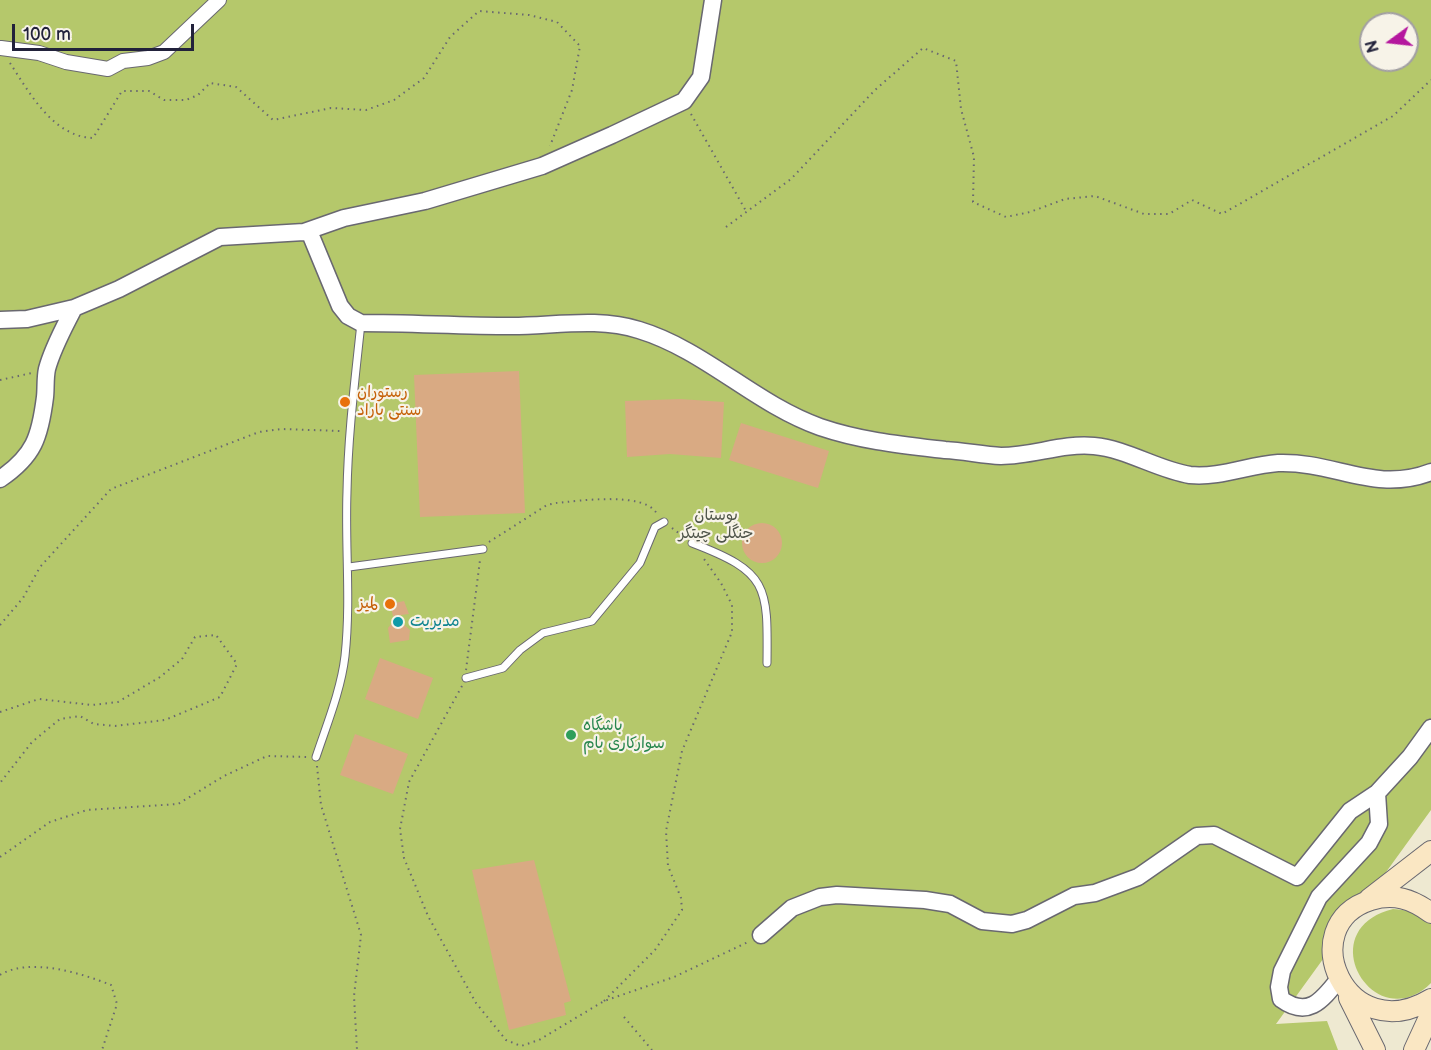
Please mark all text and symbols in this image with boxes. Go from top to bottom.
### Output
scale bar [15,12,196,50]
north arrow [1359,12,1419,72]
text: 100 m [23,24,71,45]
text: N [1362,38,1384,55]
place label: رستوران سنتی باراد [357,383,421,421]
marker: رستوران سنتی باراد [338,395,352,409]
park label: بوستان جنگلی چیتگر [678,506,754,544]
place label: لمیز [358,594,378,614]
marker: لمیز [383,597,397,611]
place label: مدیریت [410,612,460,632]
marker: مدیریت [391,615,405,629]
place label: باشگاه سوارکاری بام [583,716,665,754]
marker: باشگاه سوارکاری بام [564,728,578,742]

